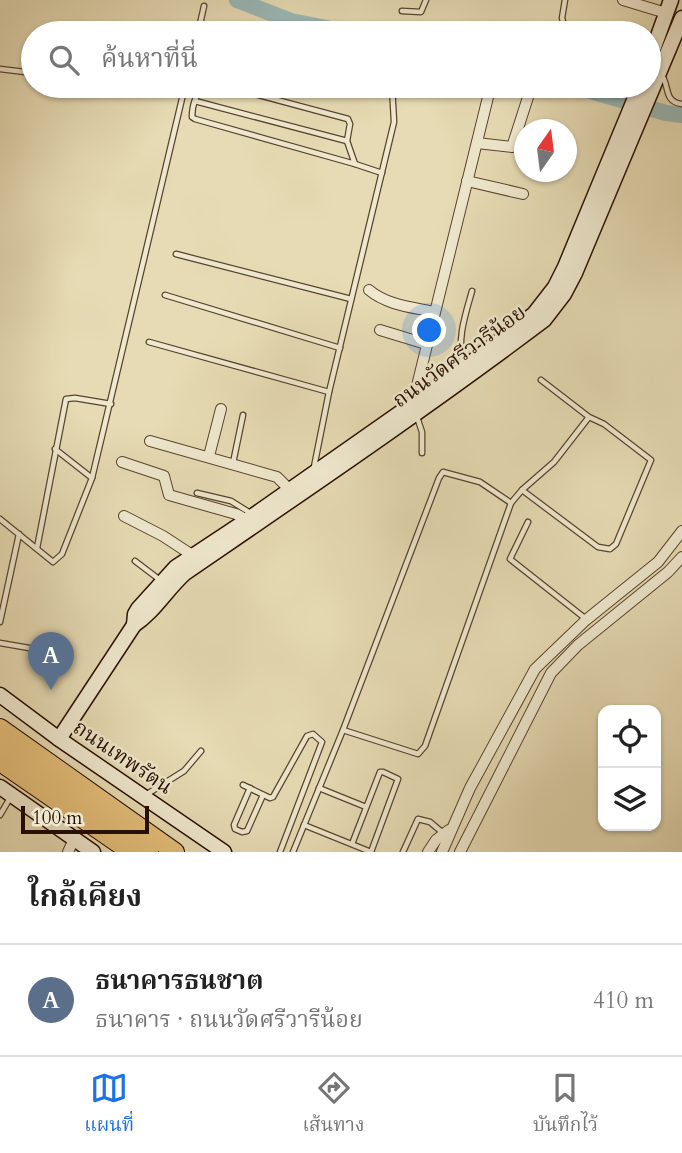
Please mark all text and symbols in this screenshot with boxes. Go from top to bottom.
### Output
search box [21,21,661,98]
icon: search [45,41,83,79]
text: ค้นหาที่นี่ [101,41,198,76]
north arrow [514,119,577,182]
street label: ถนนวัดศรีวารีน้อย [387,298,532,415]
your location [412,313,446,347]
pin: A [28,632,74,690]
map controls [598,705,661,831]
button: locate [598,705,661,768]
street label: ถนนเทพรัตน [67,713,178,801]
button: layers [598,768,661,831]
scale bar [21,803,149,835]
text: 100 m [32,805,82,831]
text: ใกล้เคียง [28,876,142,917]
text: ธนาคารธนชาต [95,963,263,998]
text: A [42,985,60,1016]
text: 410 m [593,985,654,1016]
text: ธนาคาร · ถนนวัดศรีวารีน้อย [95,1004,363,1035]
tab: แผนที่ [84,1069,134,1141]
tab: เส้นทาง [303,1069,364,1141]
tab: บันทึกไว้ [533,1069,598,1141]

